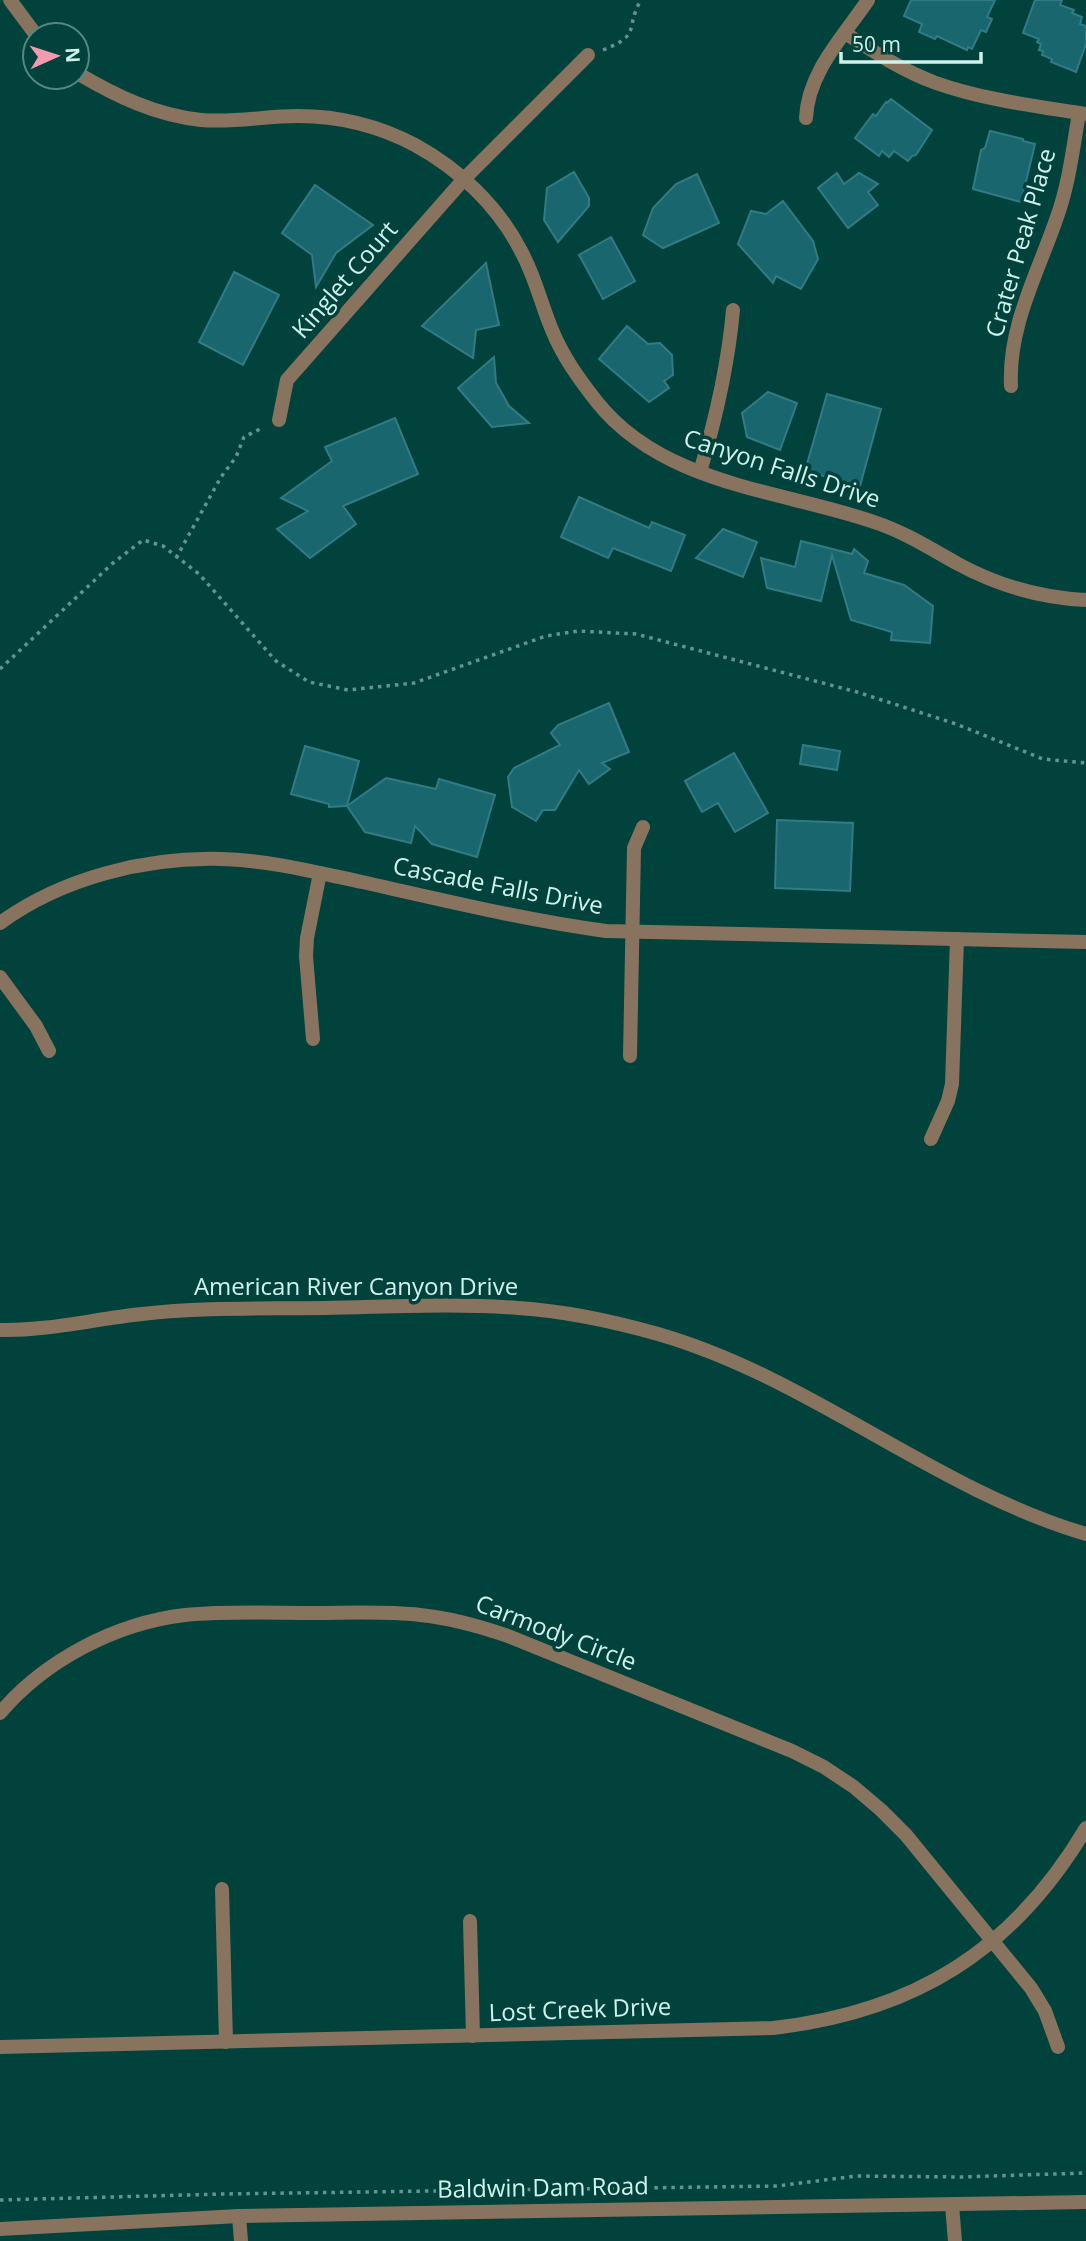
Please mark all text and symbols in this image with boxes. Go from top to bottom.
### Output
north arrow [21,21,91,91]
scale bar [841,21,981,65]
text: 50 m [852,30,901,58]
text: N [60,47,86,64]
street label: Crater Peak Place [977,144,1062,341]
street label: Kinglet Court [284,213,404,345]
street label: Canyon Falls Drive [680,420,885,515]
street label: Cascade Falls Drive [390,848,606,921]
street label: American River Canyon Drive [194,1269,518,1302]
street label: Carmody Circle [471,1586,642,1677]
street label: Lost Creek Drive [488,1989,672,2028]
street label: Baldwin Dam Road [437,2168,649,2205]

